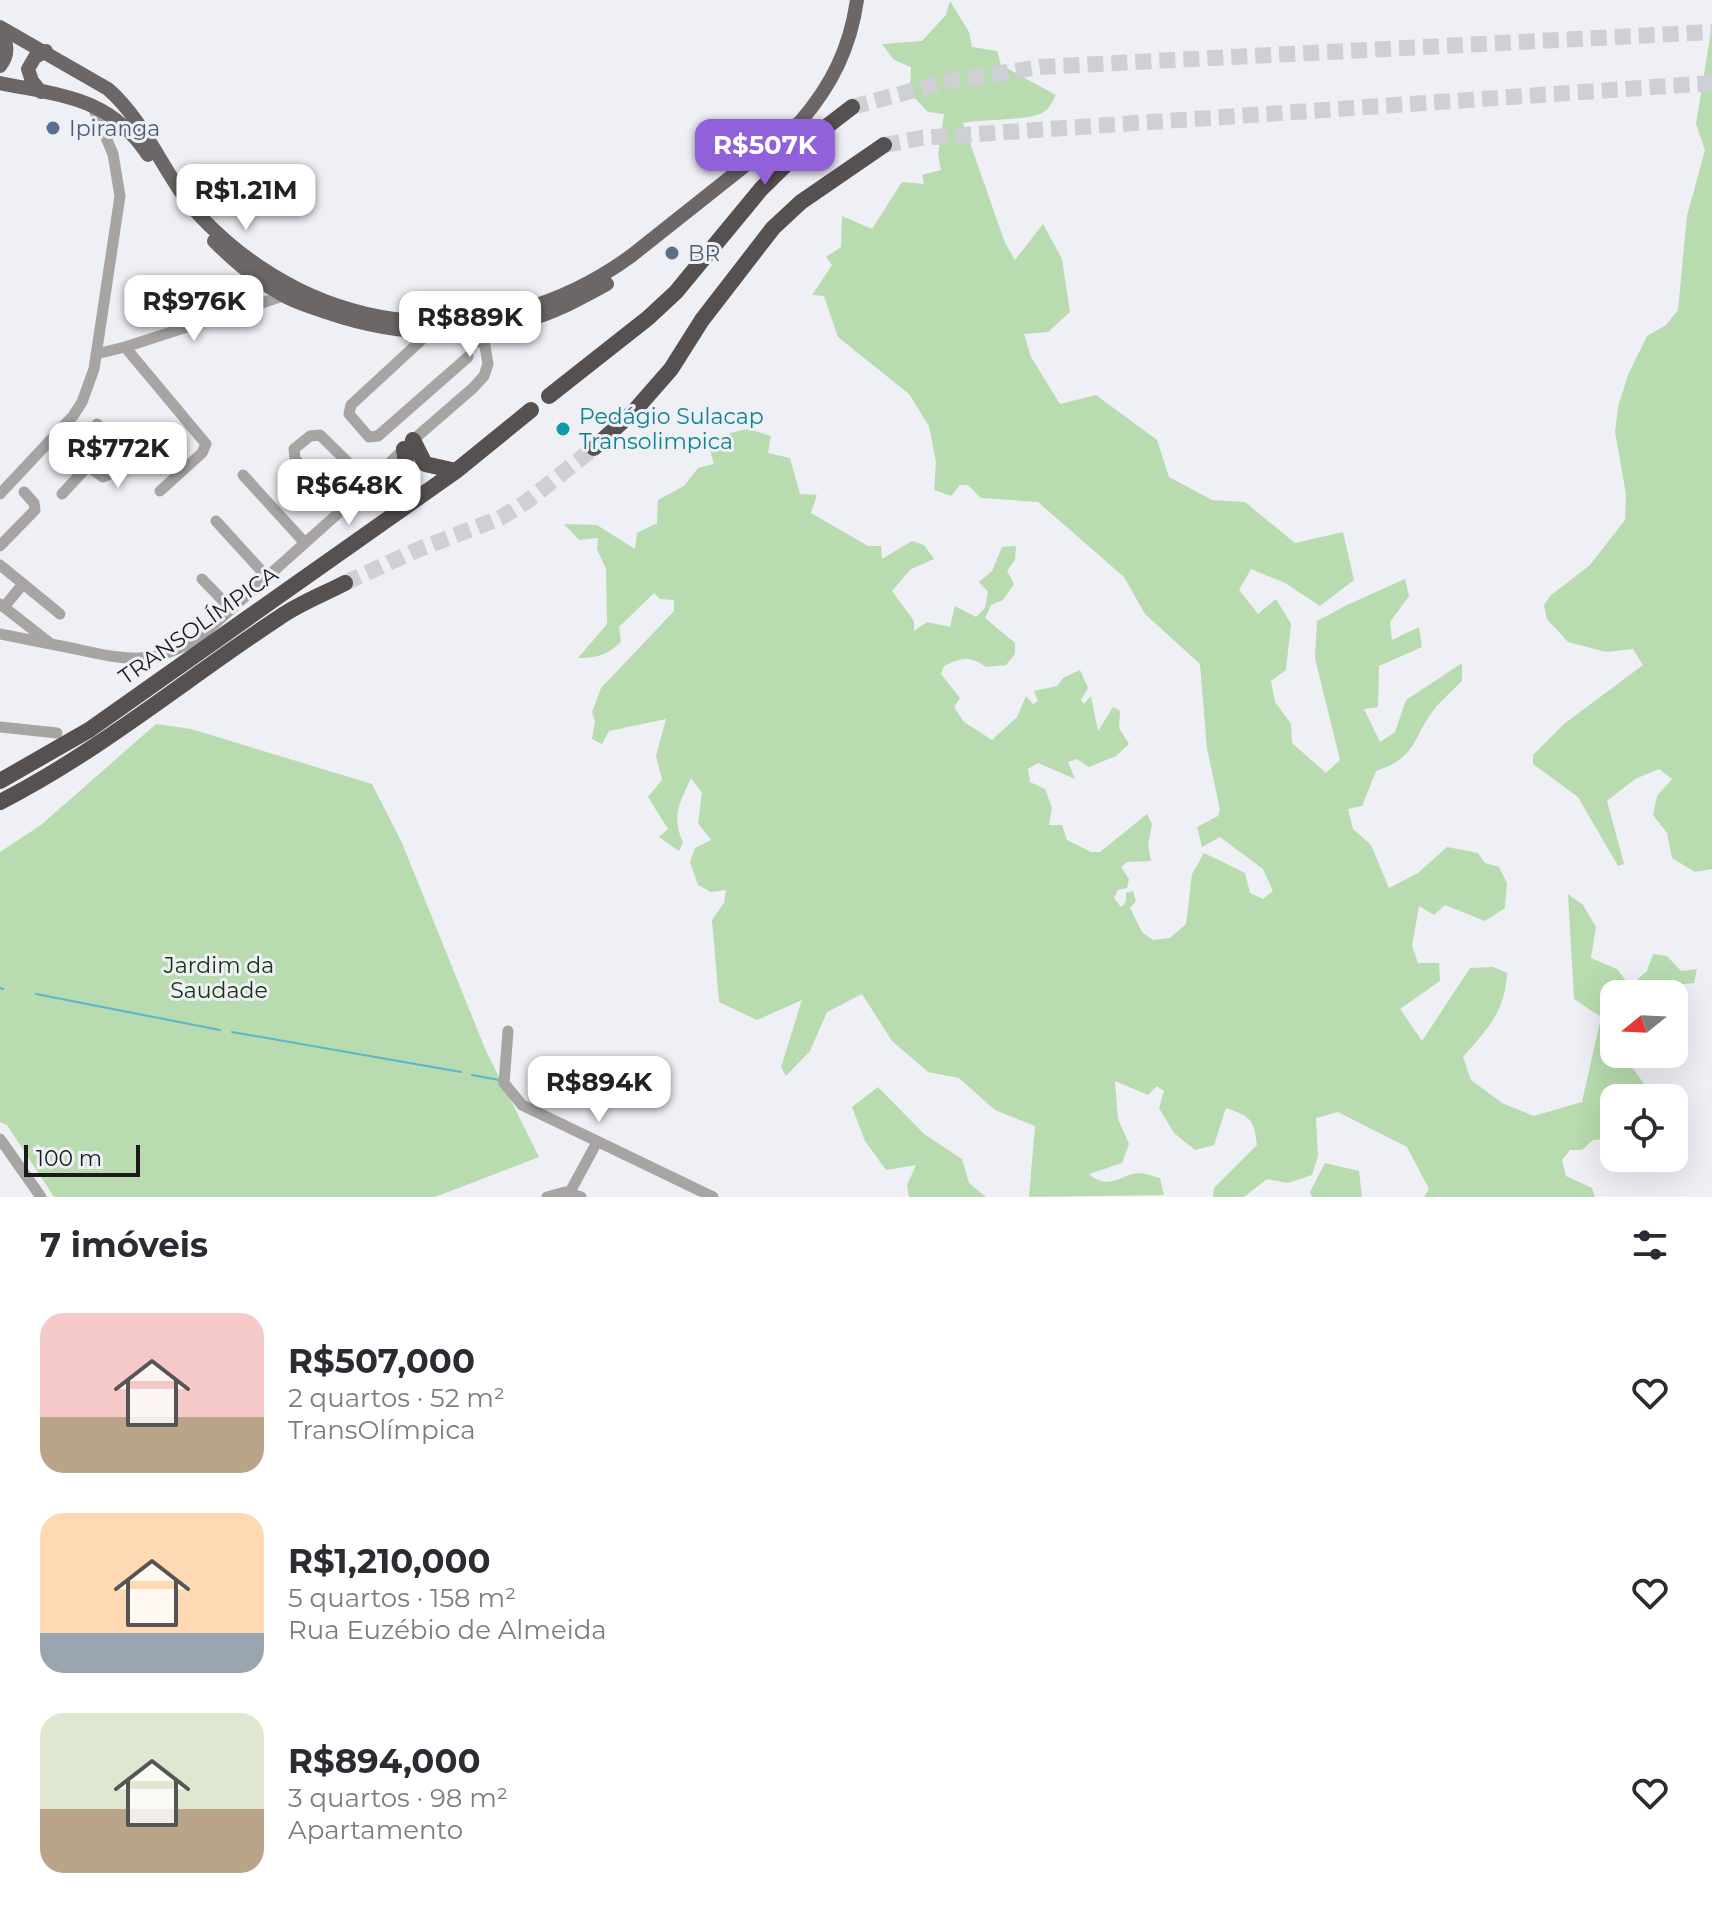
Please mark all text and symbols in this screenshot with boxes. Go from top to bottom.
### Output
place label: Ipiranga [69,115,160,142]
marker: Ipiranga [44,119,62,137]
pin: R$507K [700,119,830,187]
text: R$507K [713,129,817,161]
pin: R$1.21M [172,164,320,232]
text: R$1.21M [194,174,298,206]
place label: BR [688,240,721,267]
marker: BR [663,244,681,262]
pin: R$976K [129,275,259,343]
text: R$976K [142,285,246,317]
pin: R$889K [405,291,535,359]
text: R$889K [417,301,523,333]
place label: Pedágio Sulacap Transolimpica [579,403,764,455]
marker: Pedágio Sulacap Transolimpica [554,420,572,438]
pin: R$772K [53,422,183,490]
text: R$772K [67,432,169,464]
pin: R$648K [284,459,414,527]
text: R$648K [296,469,402,501]
street label: TRANSOLÍMPICA [114,560,283,690]
park label: Jardim da Saudade [163,952,274,1004]
north arrow [1600,980,1688,1068]
map controls [1600,980,1688,1172]
pin: R$894K [534,1056,664,1124]
text: R$894K [546,1066,652,1098]
button: locate [1600,1084,1688,1172]
scale bar [24,1141,140,1177]
text: 100 m [36,1145,102,1172]
icon: filters [1628,1223,1672,1267]
text: 7 imóveis [40,1224,208,1266]
text: R$507,000 [288,1340,475,1382]
icon: home [104,1345,200,1441]
icon: heart [1628,1371,1672,1415]
text: 2 quartos · 52 m² [288,1382,505,1414]
text: TransOlímpica [288,1414,476,1446]
text: R$1,210,000 [288,1540,491,1582]
icon: home [104,1545,200,1641]
icon: heart [1628,1571,1672,1615]
text: 5 quartos · 158 m² [288,1582,516,1614]
text: Rua Euzébio de Almeida [288,1614,607,1646]
text: R$894,000 [288,1740,481,1782]
icon: home [104,1745,200,1841]
icon: heart [1628,1771,1672,1815]
text: 3 quartos · 98 m² [288,1782,508,1814]
text: Apartamento [288,1814,463,1846]

